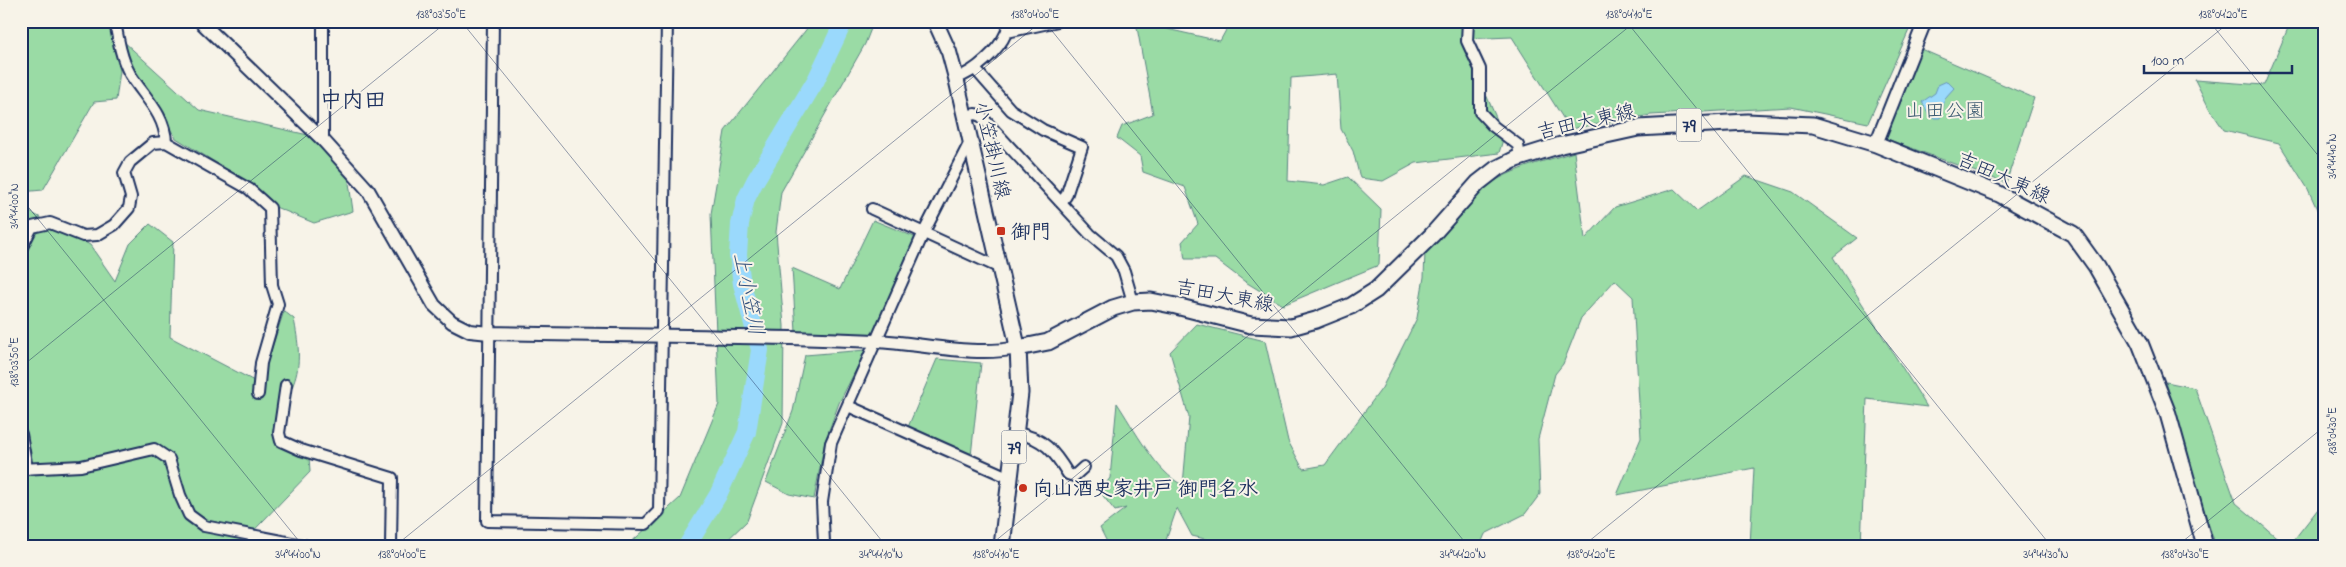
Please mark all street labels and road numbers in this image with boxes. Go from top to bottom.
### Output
street label: 吉田大東線 [1535,98,1639,149]
street label: 小笠掛川線 [965,99,1016,203]
road number: 79 [1676,108,1702,142]
street label: 吉田大東線 [1951,146,2055,213]
street label: 吉田大東線 [1173,274,1276,321]
road number: 79 [1002,431,1026,464]

